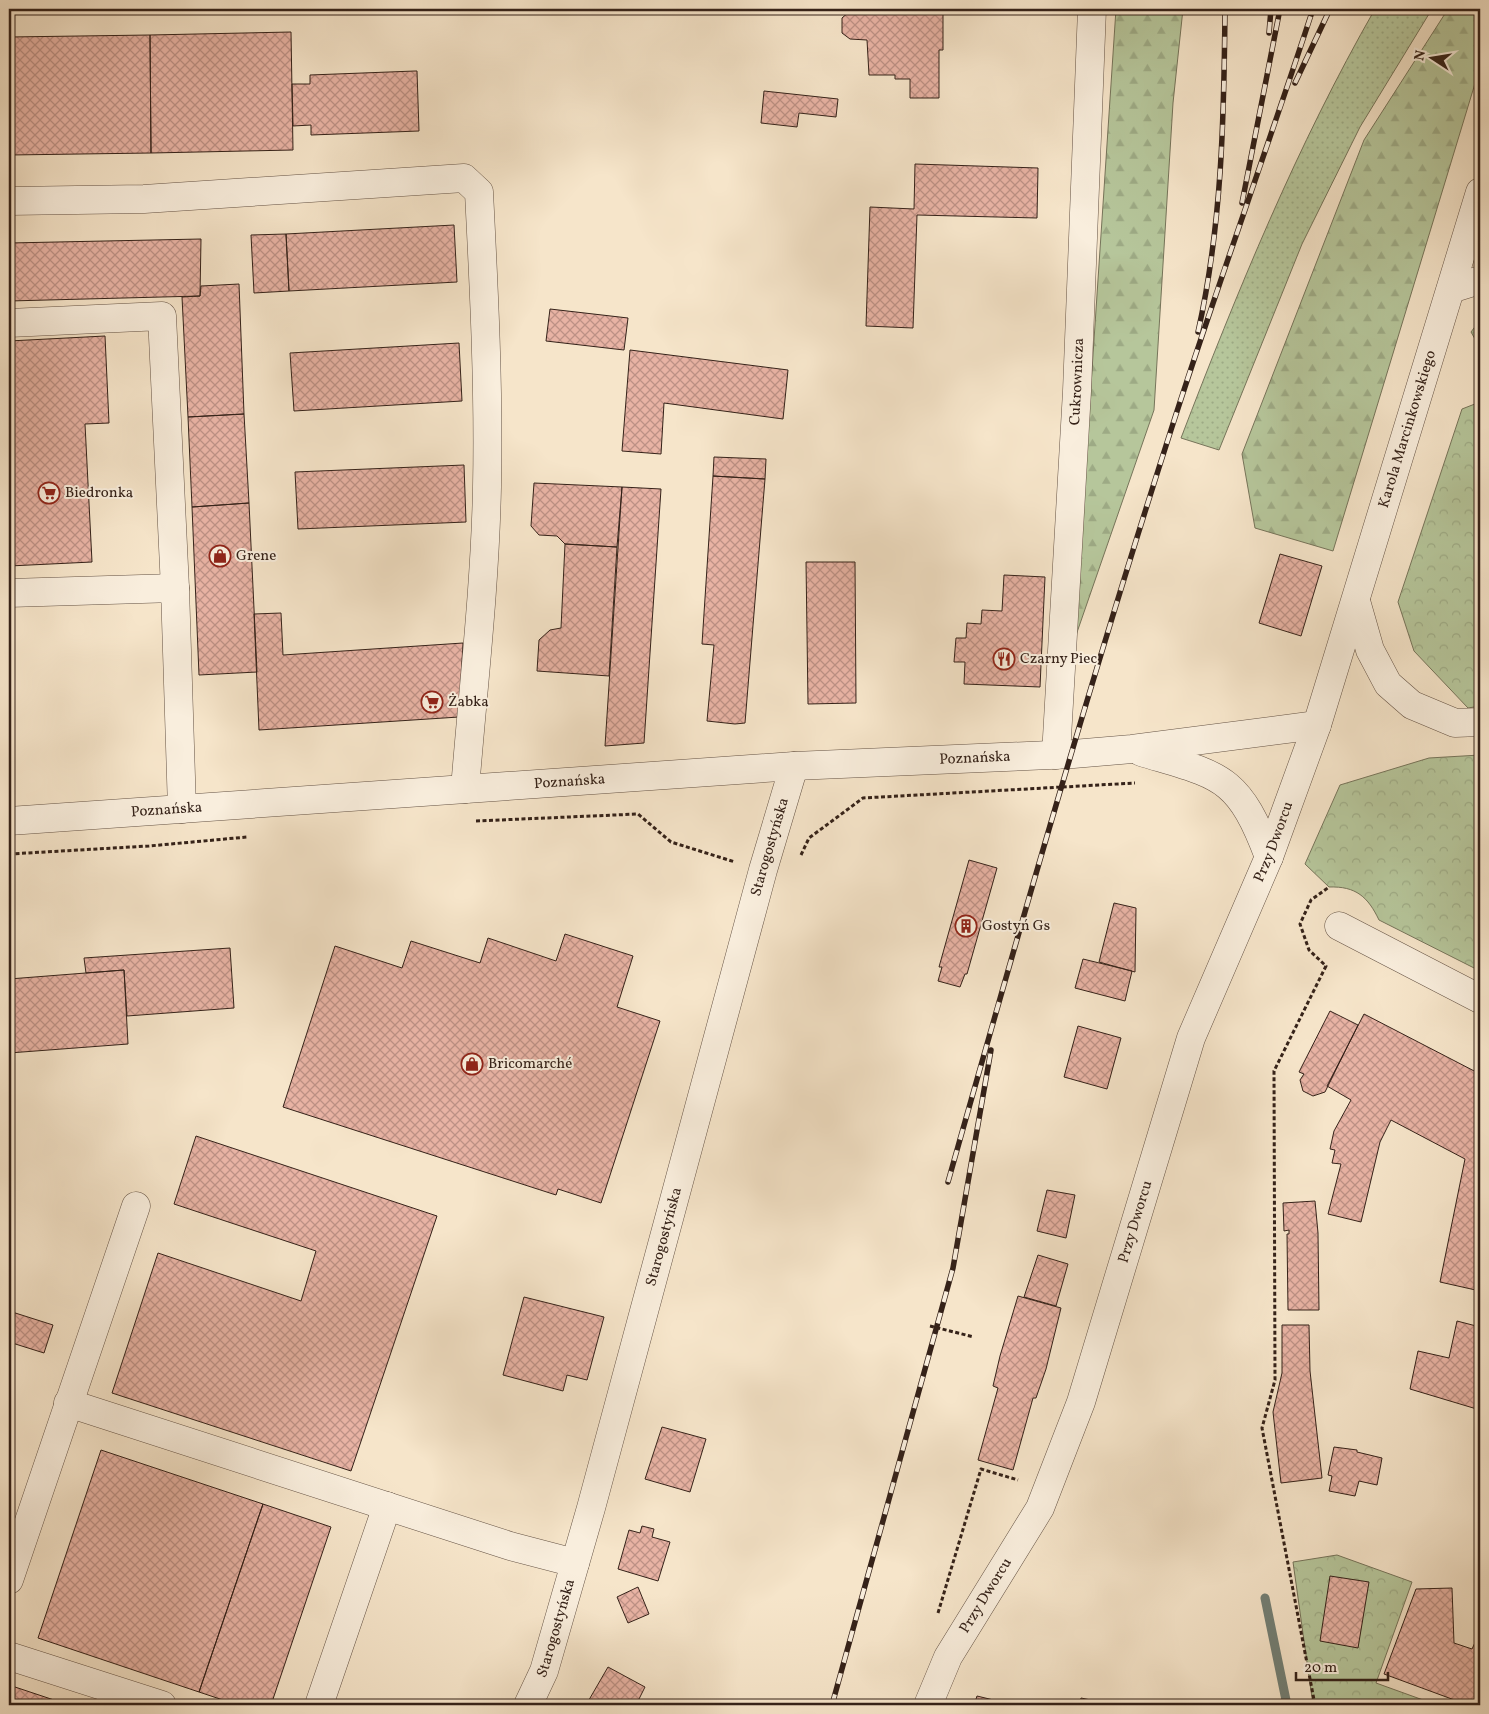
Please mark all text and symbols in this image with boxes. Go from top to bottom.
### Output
north arrow [1406,32,1456,82]
text: N [1410,49,1431,63]
street label: Cukrownicza [1065,338,1090,426]
street label: Karola Marcinkowskiego [1373,348,1442,511]
supermarket icon: Biedronka [37,481,61,505]
place label: Biedronka [65,483,133,504]
shop icon: Grene [208,544,232,568]
place label: Grene [236,546,276,567]
restaurant icon: Czarny Piec [992,647,1016,671]
place label: Czarny Piec [1020,649,1097,670]
supermarket icon: Żabka [420,690,444,714]
place label: Żabka [448,692,489,713]
street label: Poznańska [939,746,1011,770]
street label: Poznańska [533,769,606,795]
street label: Starogostyńska [746,795,794,899]
street label: Poznańska [130,797,203,823]
street label: Przy Dworcu [1249,798,1299,886]
building icon: Gostyń Gs [954,914,978,938]
place label: Gostyń Gs [982,916,1050,937]
shop icon: Bricomarché [460,1052,484,1076]
place label: Bricomarché [488,1054,572,1075]
street label: Przy Dworcu [1113,1178,1158,1266]
street label: Starogostyńska [641,1185,687,1289]
street label: Przy Dworcu [955,1554,1017,1637]
street label: Starogostyńska [532,1576,581,1681]
scale bar [1296,1649,1389,1681]
text: 20 m [1304,1658,1337,1679]

